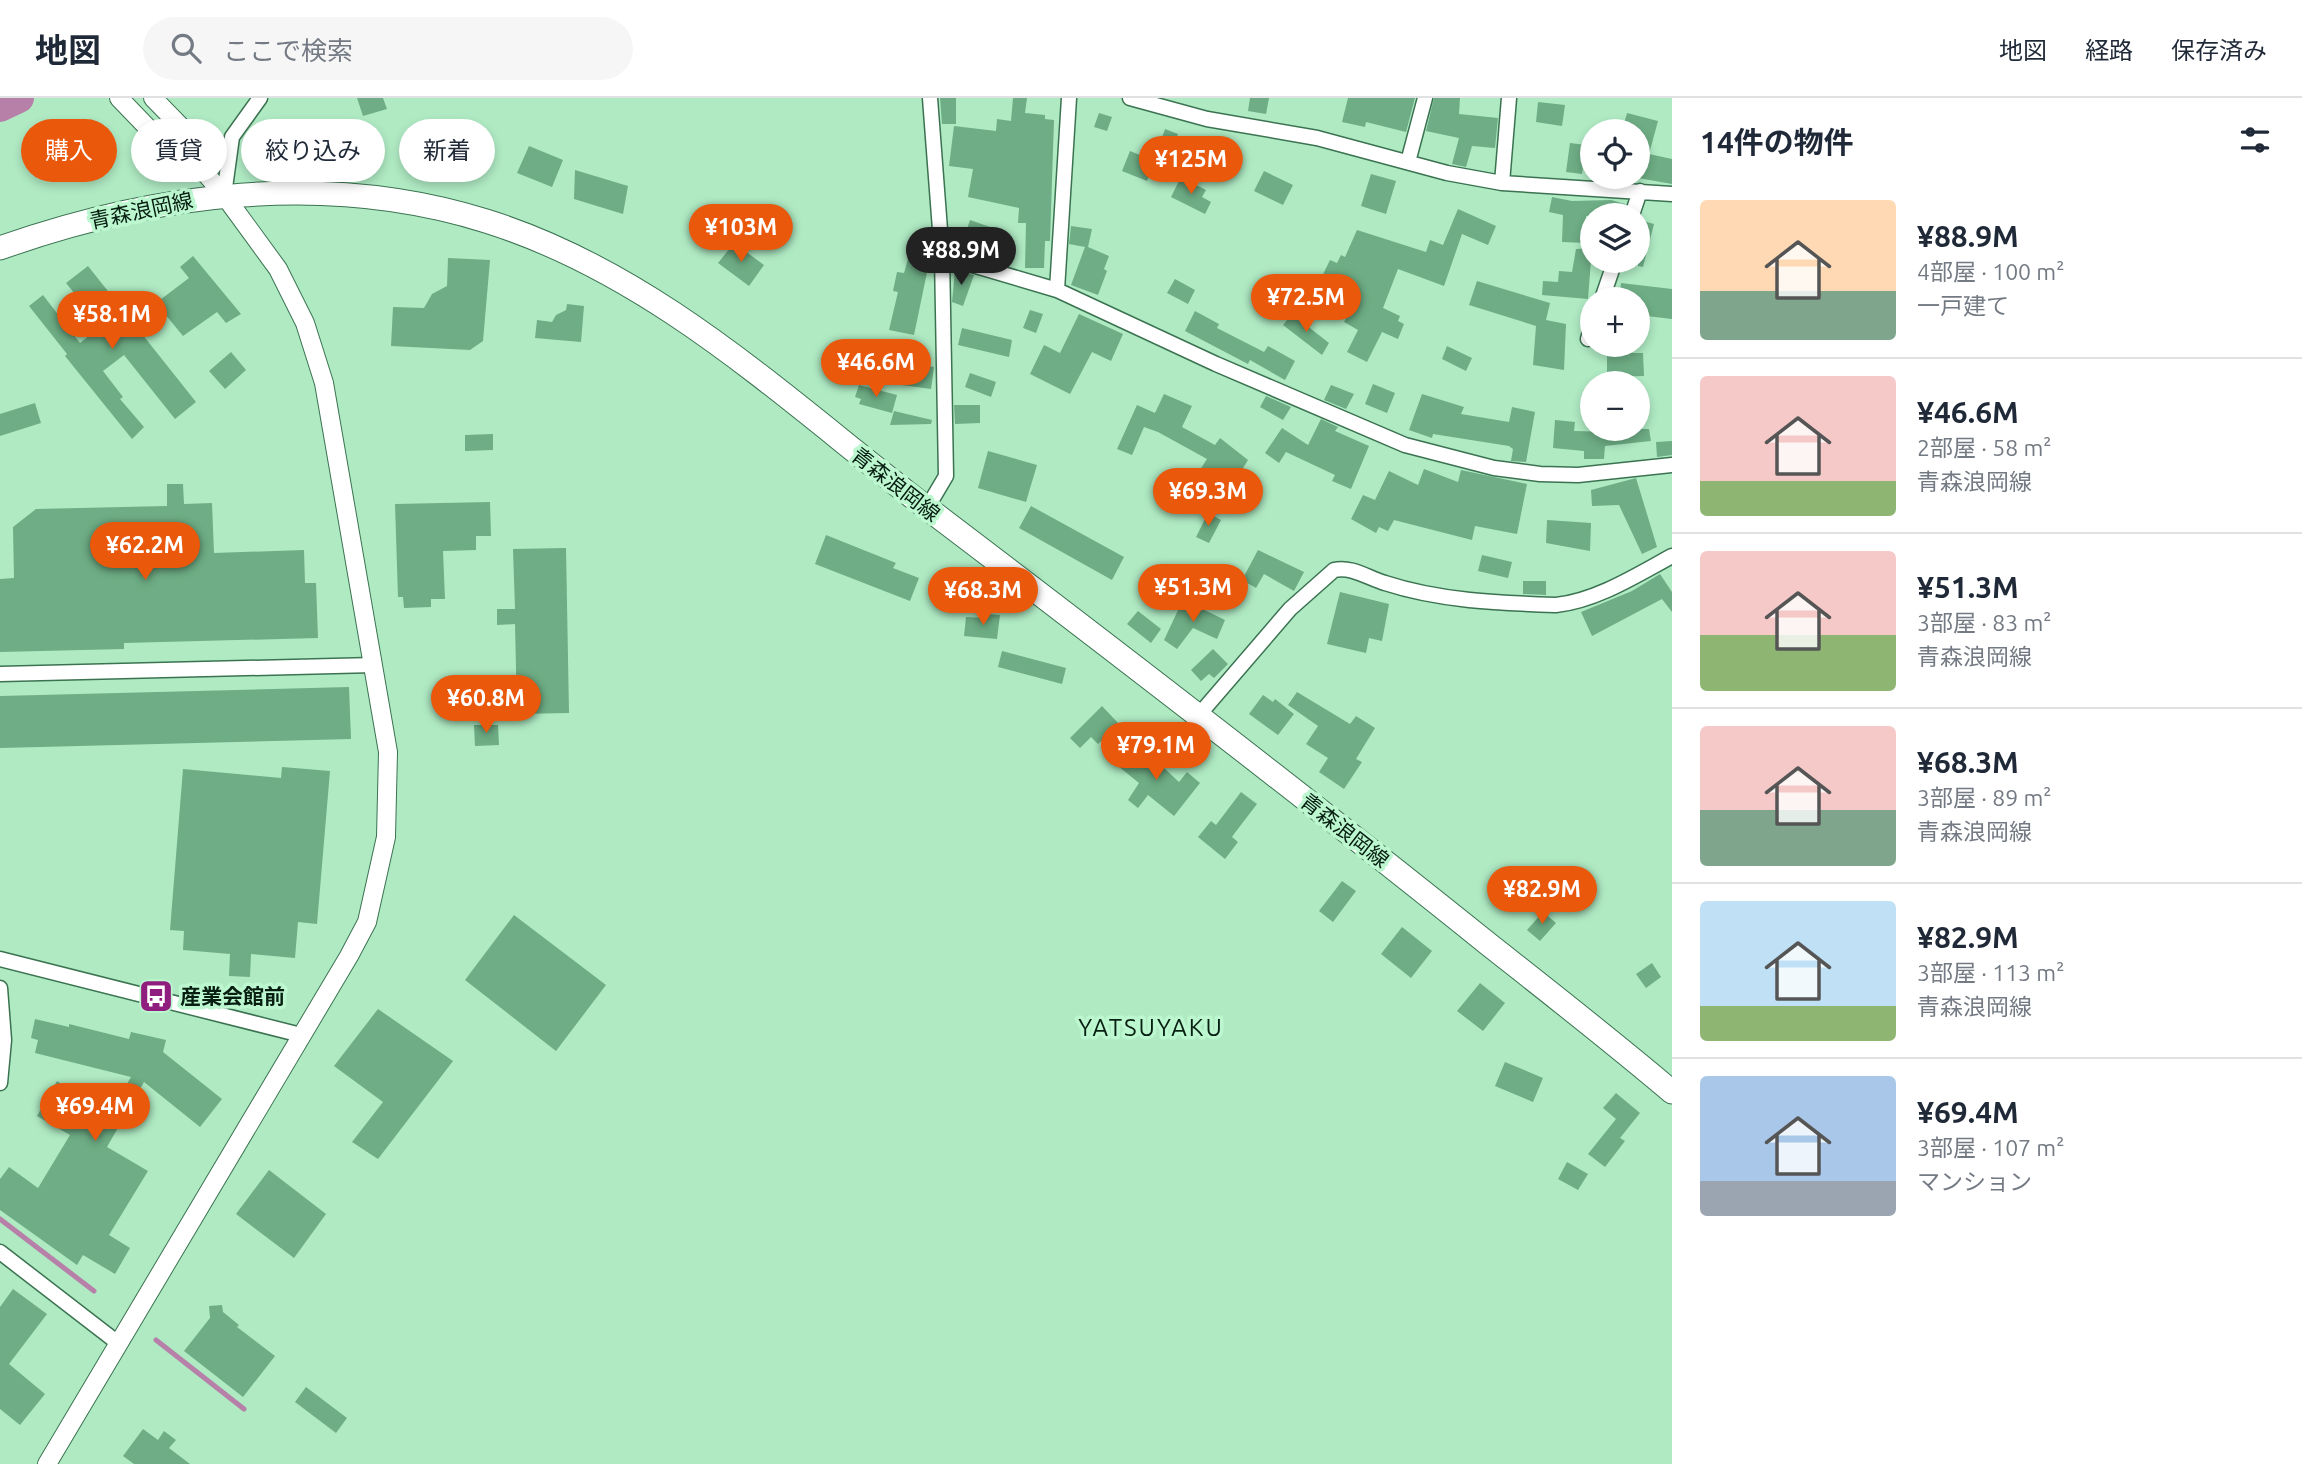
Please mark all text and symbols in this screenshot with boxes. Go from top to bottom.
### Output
search box [143,17,633,80]
icon: search [167,29,205,67]
text: 地図 [35,31,101,68]
text: ここで検索 [223,36,353,65]
text: 地図 [1999,37,2047,64]
text: 経路 [2085,37,2133,64]
text: 保存済み [2171,37,2267,64]
chip: 購入 [21,119,117,182]
chip: 賃貸 [131,119,227,182]
chip: 絞り込み [241,119,385,182]
chip: 新着 [399,119,495,182]
map controls [1580,119,1650,441]
button: locate [1580,119,1650,189]
icon: filters [2236,121,2274,159]
text: 14件の物件 [1700,125,1854,159]
pin: ¥125M [1142,136,1240,196]
text: ¥125M [1155,146,1227,171]
street label: 青森浪岡線 [87,187,195,233]
button: layers [1580,203,1650,273]
pin: ¥103M [692,204,790,264]
text: ¥103M [705,214,777,239]
text: ¥88.9M [1917,219,2019,253]
pin: ¥88.9M [904,228,1018,287]
icon: home [1756,228,1840,312]
text: ¥88.9M [922,237,1000,262]
text: 4部屋 · 100 m² [1917,259,2064,284]
pin: ¥72.5M [1249,274,1363,334]
text: ¥72.5M [1267,284,1345,309]
button: + [1580,287,1650,357]
pin: ¥58.1M [55,292,169,351]
text: 一戸建て [1917,293,2009,318]
text: ¥58.1M [73,301,151,326]
pin: ¥46.6M [819,340,933,399]
text: ¥46.6M [837,349,915,374]
button: − [1580,371,1650,441]
text: ¥46.6M [1917,395,2019,429]
icon: home [1756,404,1840,488]
text: 2部屋 · 58 m² [1917,435,2051,460]
street label: 青森浪岡線 [847,442,945,526]
pin: ¥69.3M [1151,468,1265,528]
text: 青森浪岡線 [1917,469,2032,494]
text: ¥69.3M [1169,478,1247,503]
pin: ¥62.2M [88,522,202,582]
text: ¥62.2M [106,532,184,557]
pin: ¥51.3M [1136,564,1250,624]
pin: ¥68.3M [926,568,1040,627]
text: ¥51.3M [1917,570,2019,604]
text: ¥51.3M [1154,574,1232,599]
text: ¥68.3M [944,577,1022,602]
icon: home [1756,579,1840,663]
text: 3部屋 · 83 m² [1917,610,2051,635]
text: 青森浪岡線 [1917,644,2032,669]
pin: ¥60.8M [429,676,543,735]
text: ¥60.8M [447,685,525,710]
pin: ¥79.1M [1099,722,1213,782]
text: ¥79.1M [1117,732,1195,757]
text: ¥68.3M [1917,745,2019,779]
icon: home [1756,754,1840,838]
text: 3部屋 · 89 m² [1917,785,2051,810]
street label: 青森浪岡線 [1296,788,1394,872]
text: 青森浪岡線 [1917,819,2032,844]
pin: ¥82.9M [1485,866,1599,926]
text: ¥82.9M [1503,876,1581,901]
text: ¥82.9M [1917,920,2019,954]
icon: home [1756,929,1840,1013]
text: 3部屋 · 113 m² [1917,960,2064,985]
bus stop icon: 産業会館前 [137,977,175,1015]
place label: 産業会館前 [180,984,285,1008]
text: 青森浪岡線 [1917,994,2032,1019]
district label: YATSUYAKU [1078,1014,1224,1041]
pin: ¥69.4M [38,1084,152,1143]
text: ¥69.4M [56,1093,134,1118]
text: ¥69.4M [1917,1095,2019,1129]
icon: home [1756,1104,1840,1188]
text: 3部屋 · 107 m² [1917,1135,2064,1160]
text: マンション [1917,1169,2032,1194]

